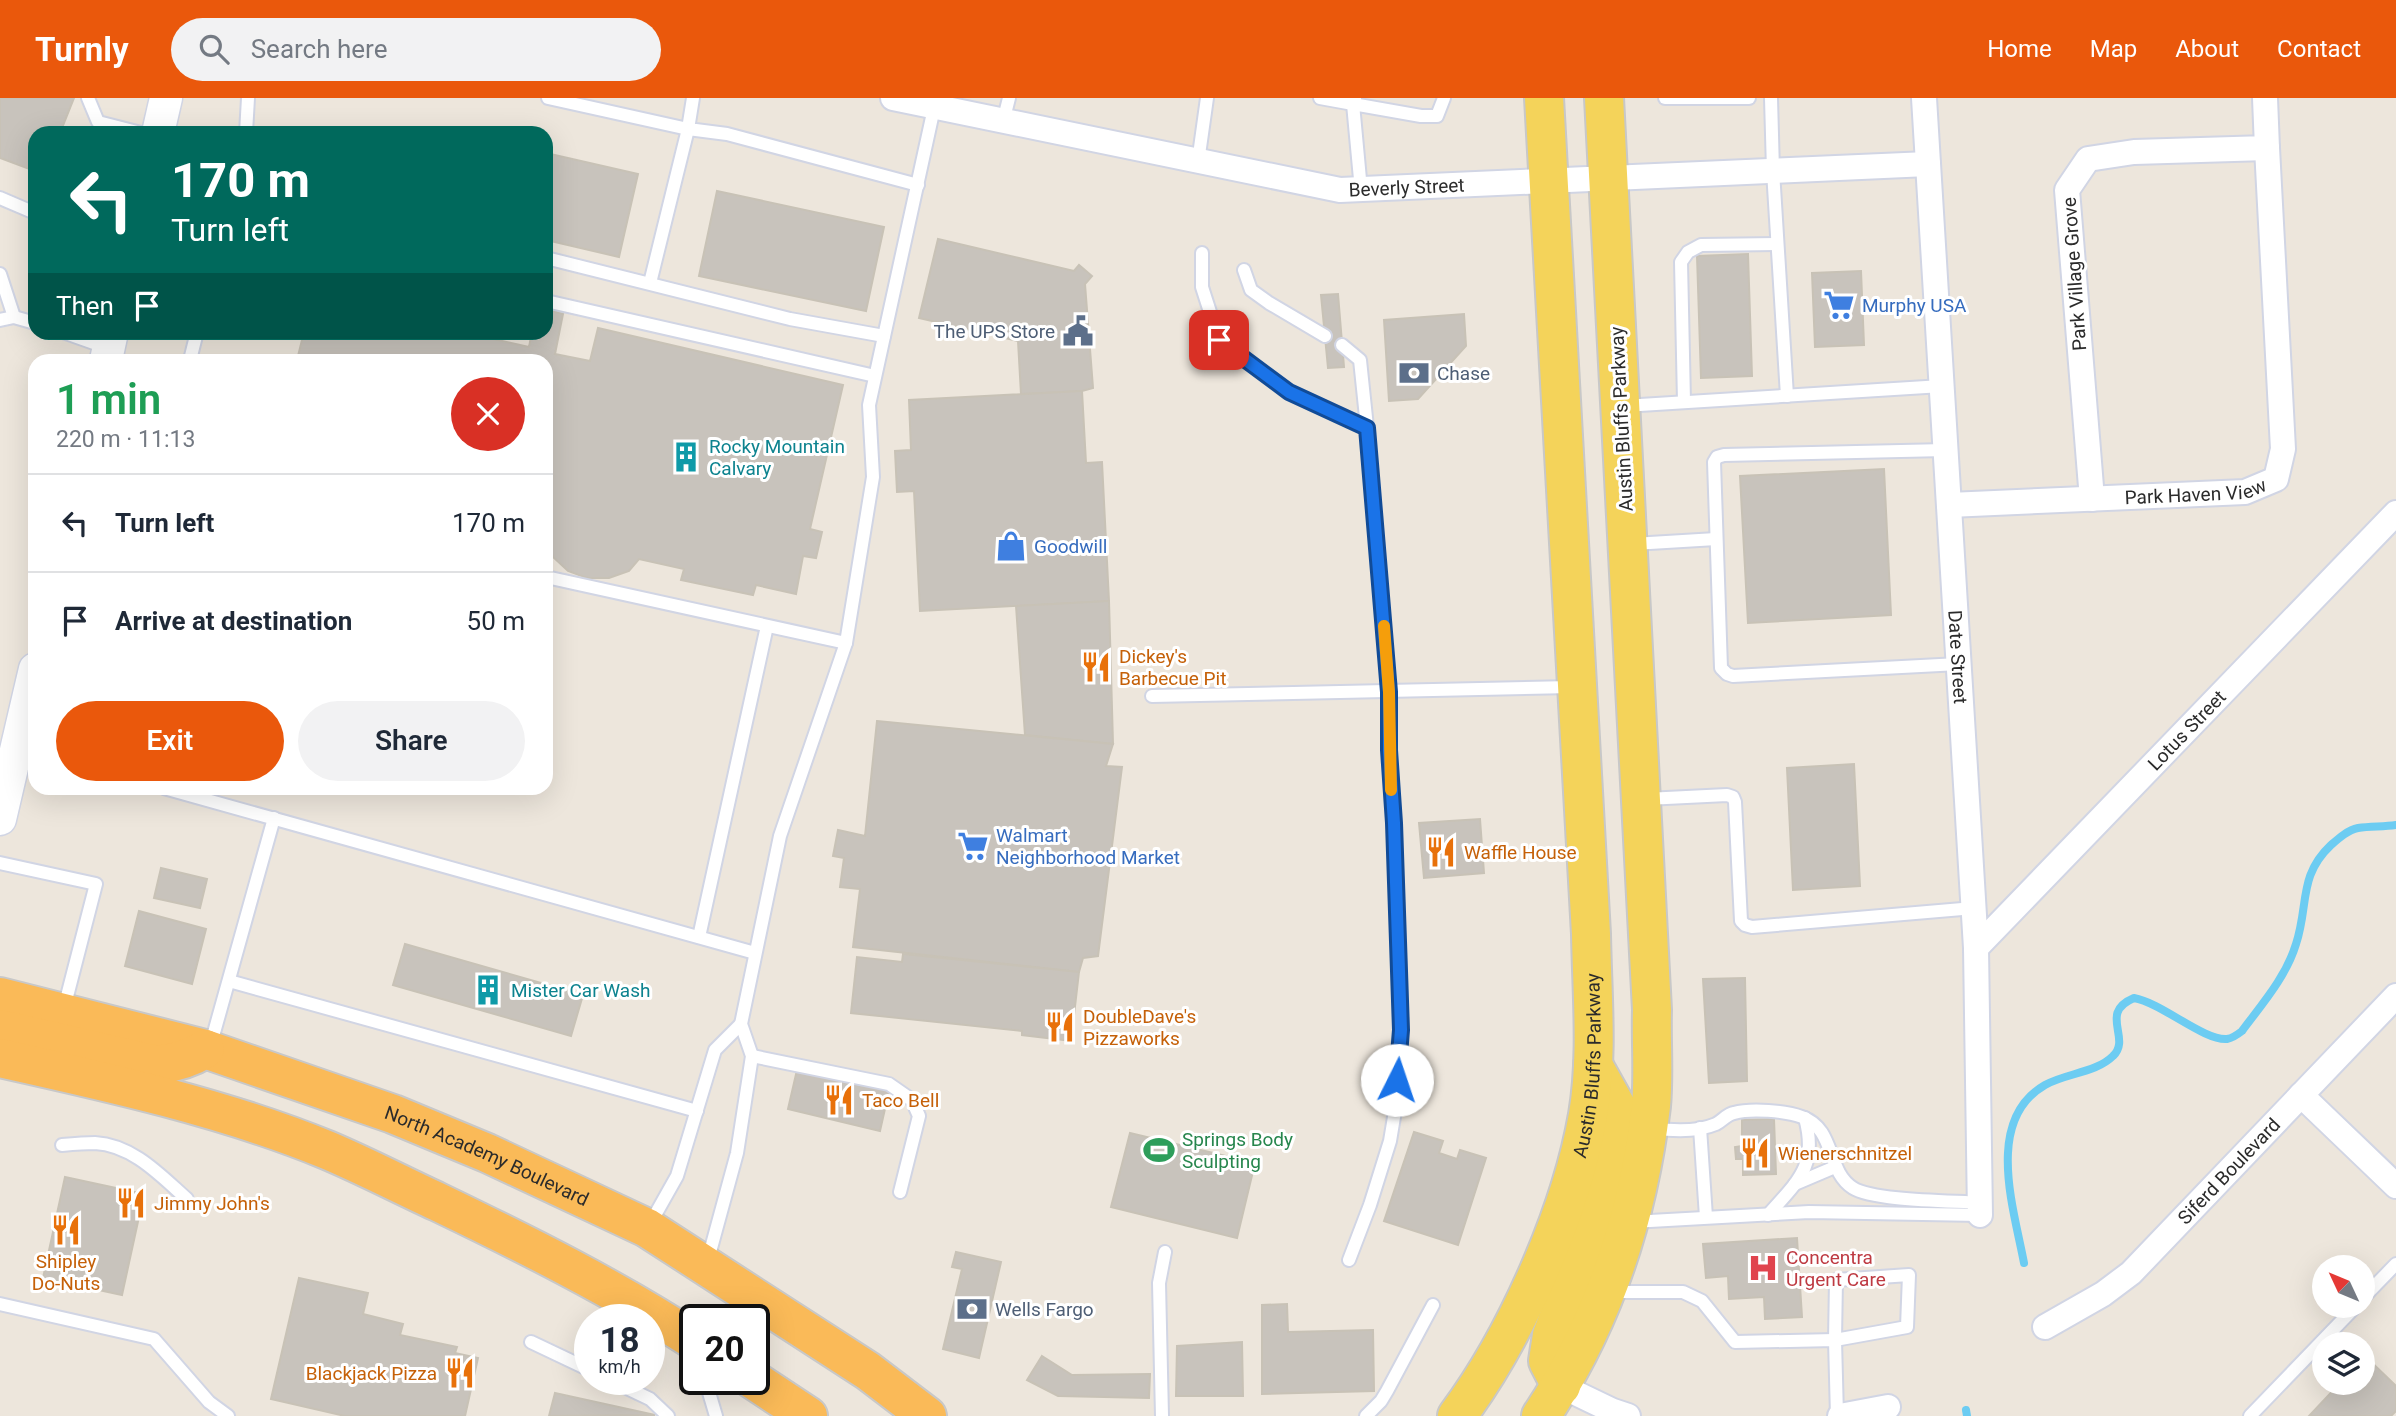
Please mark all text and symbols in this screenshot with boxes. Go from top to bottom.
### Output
search box [171,18,661,81]
text: Turnly [35,30,129,69]
icon: search [195,30,233,68]
text: Search here [251,34,387,64]
text: Home [1987,35,2052,63]
text: Map [2090,35,2137,63]
text: About [2175,35,2239,63]
text: Contact [2277,35,2361,63]
text: 170 m [171,152,310,209]
icon: left [56,154,147,245]
street label: Beverly Street [1348,174,1465,202]
street label: Park Village Grove [2058,196,2091,351]
text: Turn left [171,211,289,249]
icon: arrive [128,287,166,325]
supermarket icon: Murphy USA [1822,288,1856,322]
text: Then [56,291,114,321]
place label: Murphy USA [1862,294,1967,317]
pin [1189,310,1249,370]
public building icon: The UPS Store [1061,314,1095,348]
place label: The UPS Store [934,320,1055,343]
icon: arrive [1200,321,1238,359]
street label: Austin Bluffs Parkway [1605,326,1638,512]
bank icon: Chase [1397,356,1431,390]
place label: Chase [1437,362,1490,385]
text: 1 min [56,375,161,424]
button: close [451,377,525,451]
text: 220 m · 11:13 [56,426,195,453]
place label: Rocky Mountain Calvary [709,435,845,480]
building icon: Rocky Mountain Calvary [669,440,703,474]
street label: Park Haven View [2124,473,2270,509]
icon: left [56,504,94,542]
text: Turn left [115,508,214,538]
text: 170 m [452,508,525,538]
shop icon: Goodwill [994,529,1028,563]
place label: Goodwill [1034,535,1107,558]
icon: arrive [56,602,94,640]
text: Arrive at destination [115,606,352,636]
text: 50 m [467,606,525,636]
street label: Date Street [1943,609,1972,705]
place label: Dickey's Barbecue Pit [1119,645,1226,690]
restaurant icon: Dickey's Barbecue Pit [1079,650,1113,684]
street label: Lotus Street [2143,686,2231,775]
button: Exit [56,701,284,781]
button: Share [298,701,525,781]
place label: Walmart Neighborhood Market [996,824,1180,869]
supermarket icon: Walmart Neighborhood Market [956,829,990,863]
restaurant icon: Waffle House [1424,835,1458,869]
place label: Waffle House [1464,841,1577,864]
building icon: Mister Car Wash [471,973,505,1007]
street label: Austin Bluffs Parkway [1568,973,1606,1160]
place label: Mister Car Wash [511,979,650,1002]
place label: DoubleDave's Pizzaworks [1083,1005,1196,1050]
restaurant icon: DoubleDave's Pizzaworks [1043,1010,1077,1044]
position arrow [1360,1043,1434,1117]
restaurant icon: Taco Bell [822,1083,856,1117]
place label: Taco Bell [862,1089,939,1112]
street label: North Academy Boulevard [382,1101,592,1211]
street label: Siferd Boulevard [2173,1113,2285,1229]
place label: Springs Body Sculpting [1182,1128,1293,1173]
sports icon: Springs Body Sculpting [1142,1133,1176,1167]
restaurant icon: Wienerschnitzel [1738,1136,1772,1170]
place label: Wienerschnitzel [1778,1142,1912,1165]
restaurant icon: Jimmy John's [114,1186,148,1220]
place label: Jimmy John's [154,1192,270,1215]
restaurant icon: Shipley Do-Nuts [49,1213,83,1247]
place label: Concentra Urgent Care [1786,1246,1886,1291]
place label: Shipley Do-Nuts [32,1250,100,1295]
hospital icon: Concentra Urgent Care [1746,1251,1780,1285]
north arrow [2312,1255,2375,1318]
map controls [2312,1255,2375,1395]
bank icon: Wells Fargo [955,1292,989,1326]
place label: Wells Fargo [995,1298,1094,1321]
speed limit sign: 20 [679,1304,770,1395]
text: 18 [599,1320,640,1361]
button: layers [2312,1332,2375,1395]
restaurant icon: Blackjack Pizza [443,1356,477,1390]
text: km/h [598,1356,641,1377]
place label: Blackjack Pizza [306,1362,437,1385]

